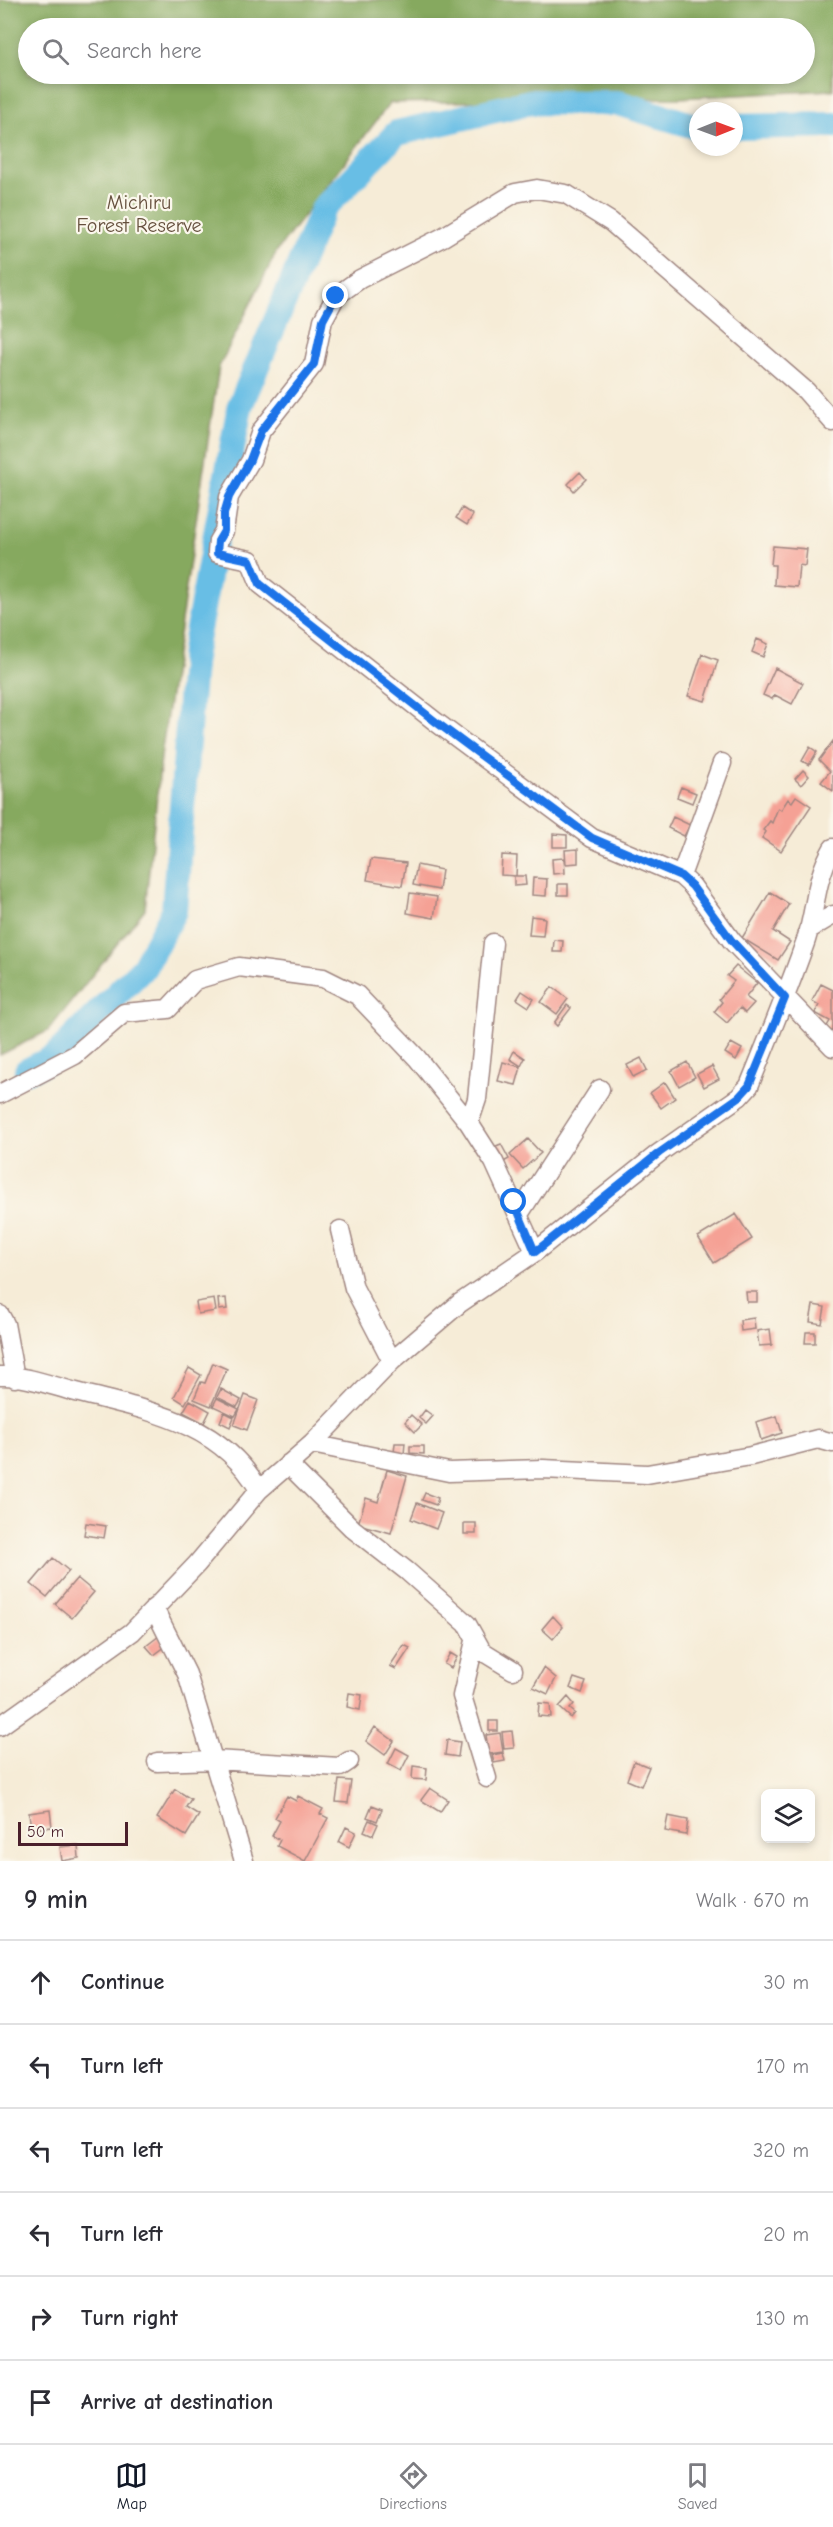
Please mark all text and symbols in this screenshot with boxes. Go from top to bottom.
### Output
search box [18,18,815,84]
icon: search [39,35,72,68]
text: Search here [87,38,202,64]
north arrow [689,102,743,156]
park label: Michiru Forest Reserve [76,191,202,237]
route end [322,282,348,308]
route start [500,1188,526,1214]
map controls [761,1789,815,1843]
button: layers [761,1789,815,1843]
scale bar [18,1819,128,1846]
text: 50 m [27,1823,64,1841]
text: 9 min [24,1885,88,1915]
text: Walk · 670 m [696,1889,809,1912]
icon: ahead [24,1966,57,1999]
text: Continue [81,1969,164,1995]
text: 30 m [763,1971,809,1994]
icon: left [24,2050,57,2083]
text: Turn left [81,2053,163,2079]
text: 170 m [756,2055,809,2078]
icon: left [24,2134,57,2167]
text: Turn left [81,2137,163,2163]
text: 320 m [753,2139,809,2162]
icon: left [24,2218,57,2251]
text: Turn left [81,2221,163,2247]
text: 20 m [763,2223,809,2246]
icon: right [24,2302,57,2335]
text: Turn right [81,2305,178,2331]
text: 130 m [756,2307,809,2330]
icon: arrive [24,2386,57,2419]
text: Arrive at destination [81,2389,273,2415]
tab: Map [115,2459,148,2513]
tab: Directions [379,2459,447,2513]
tab: Saved [678,2459,718,2513]

